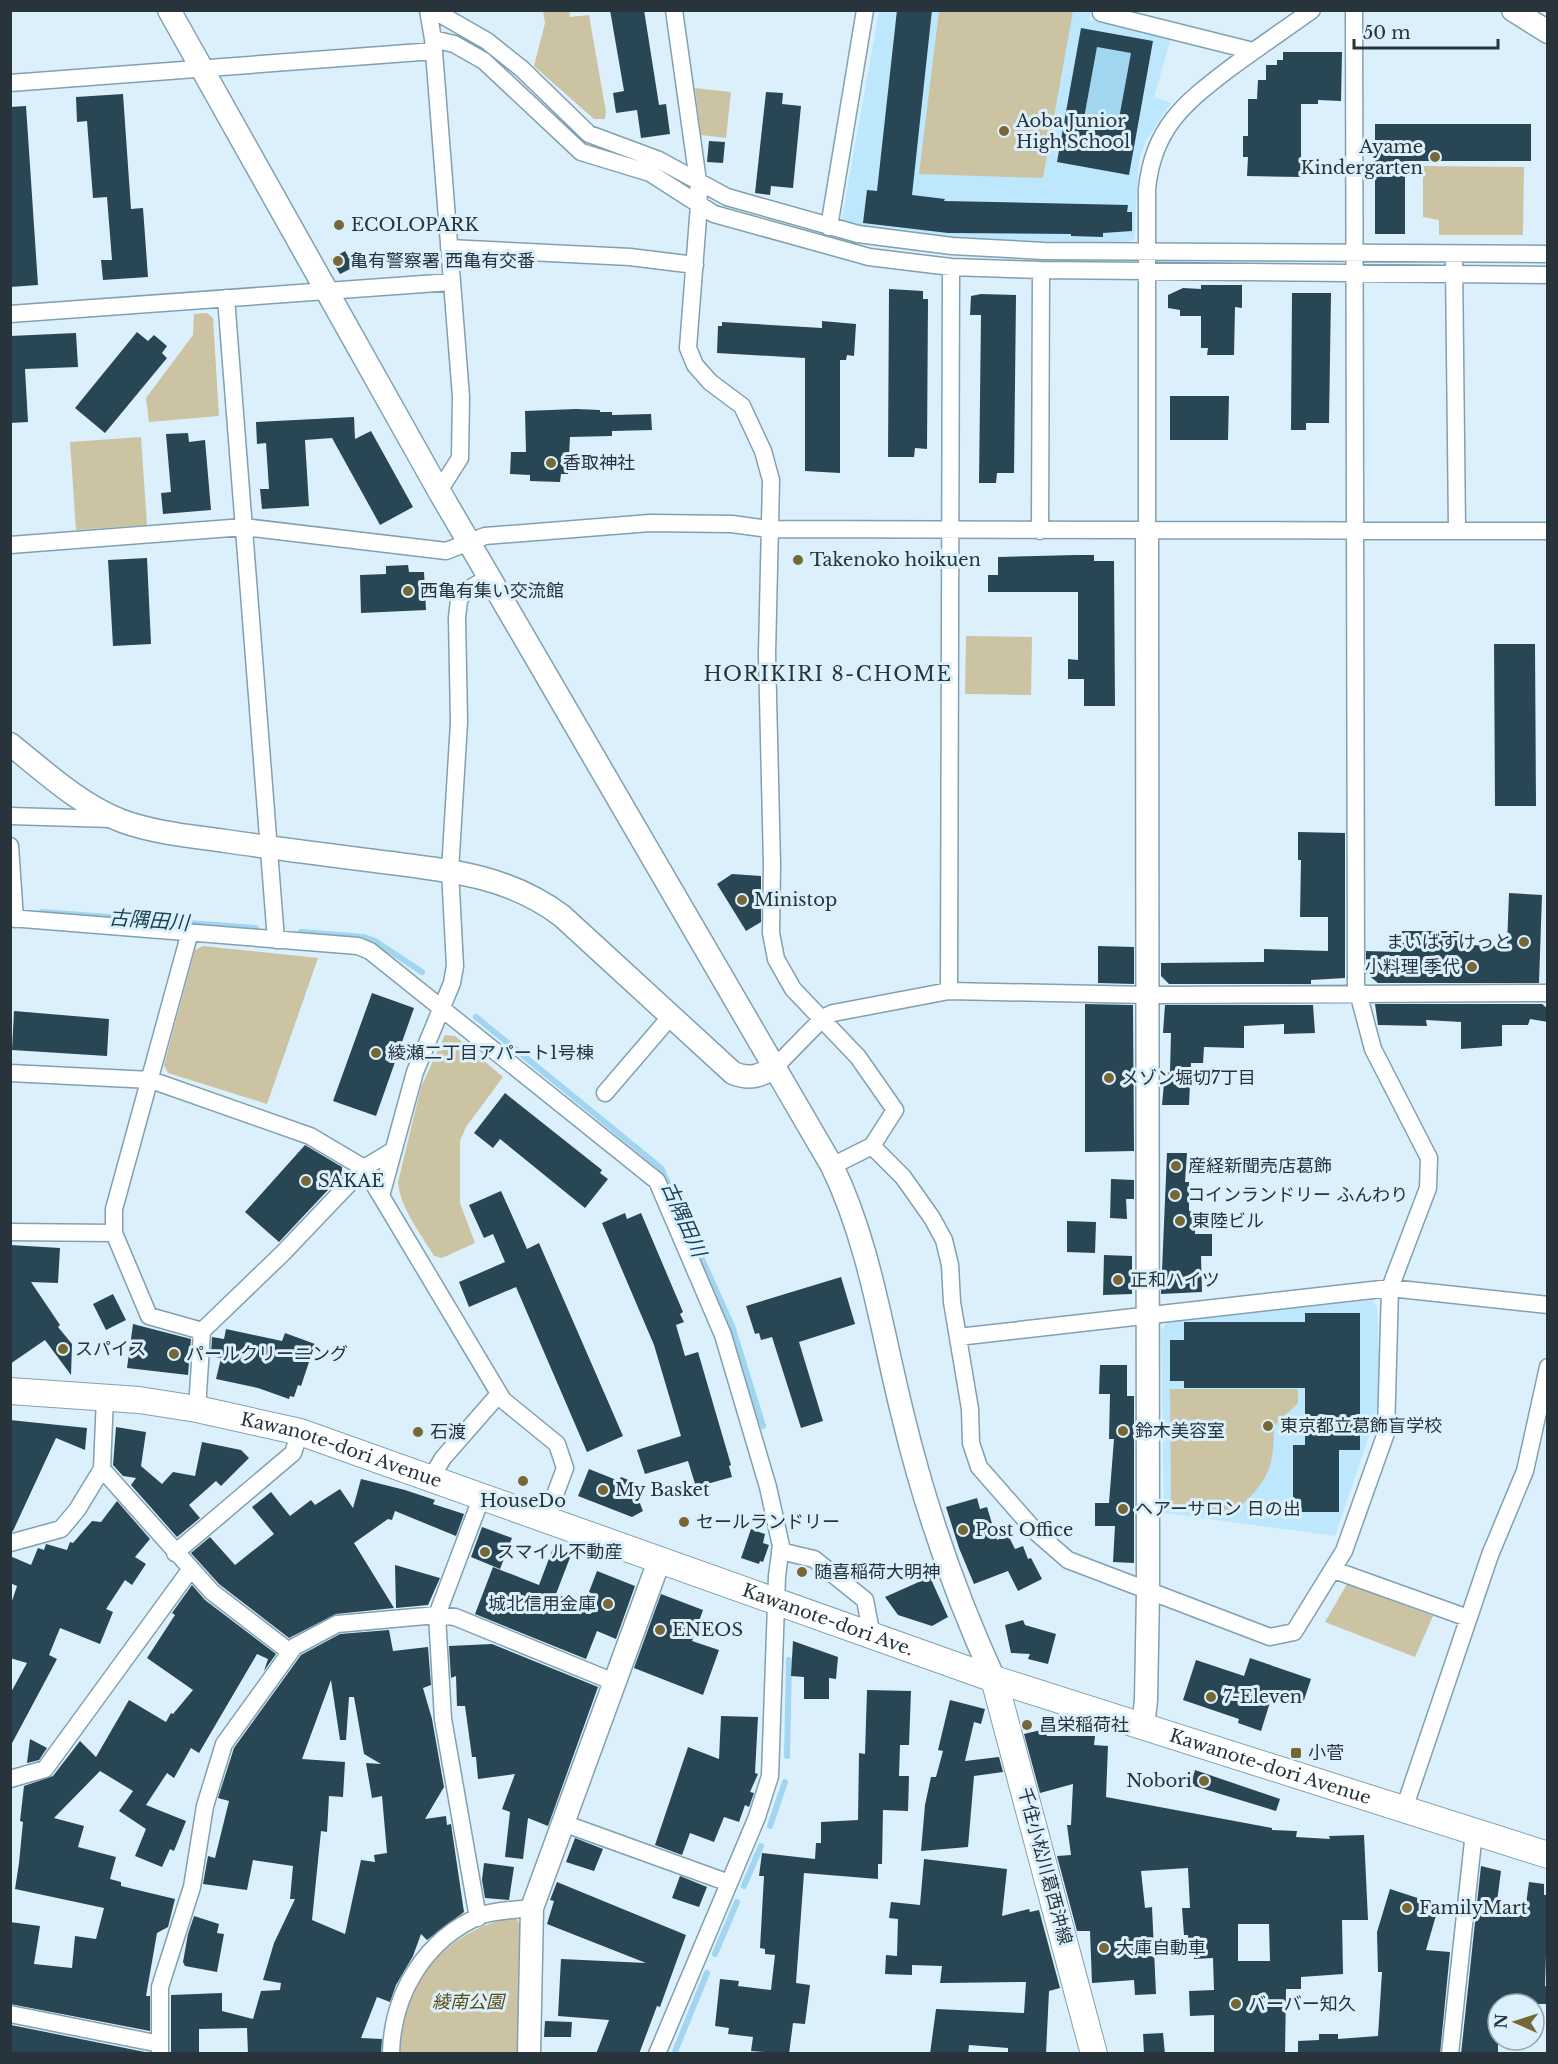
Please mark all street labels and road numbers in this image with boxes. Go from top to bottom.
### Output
street label: Kawanote-dori Avenue [238,1408,445,1493]
street label: Kawanote-dori Ave. [739,1579,917,1660]
street label: Kawanote-dori Avenue [1167,1724,1374,1809]
street label: 千住小松川葛西沖線 [1013,1785,1077,1947]

